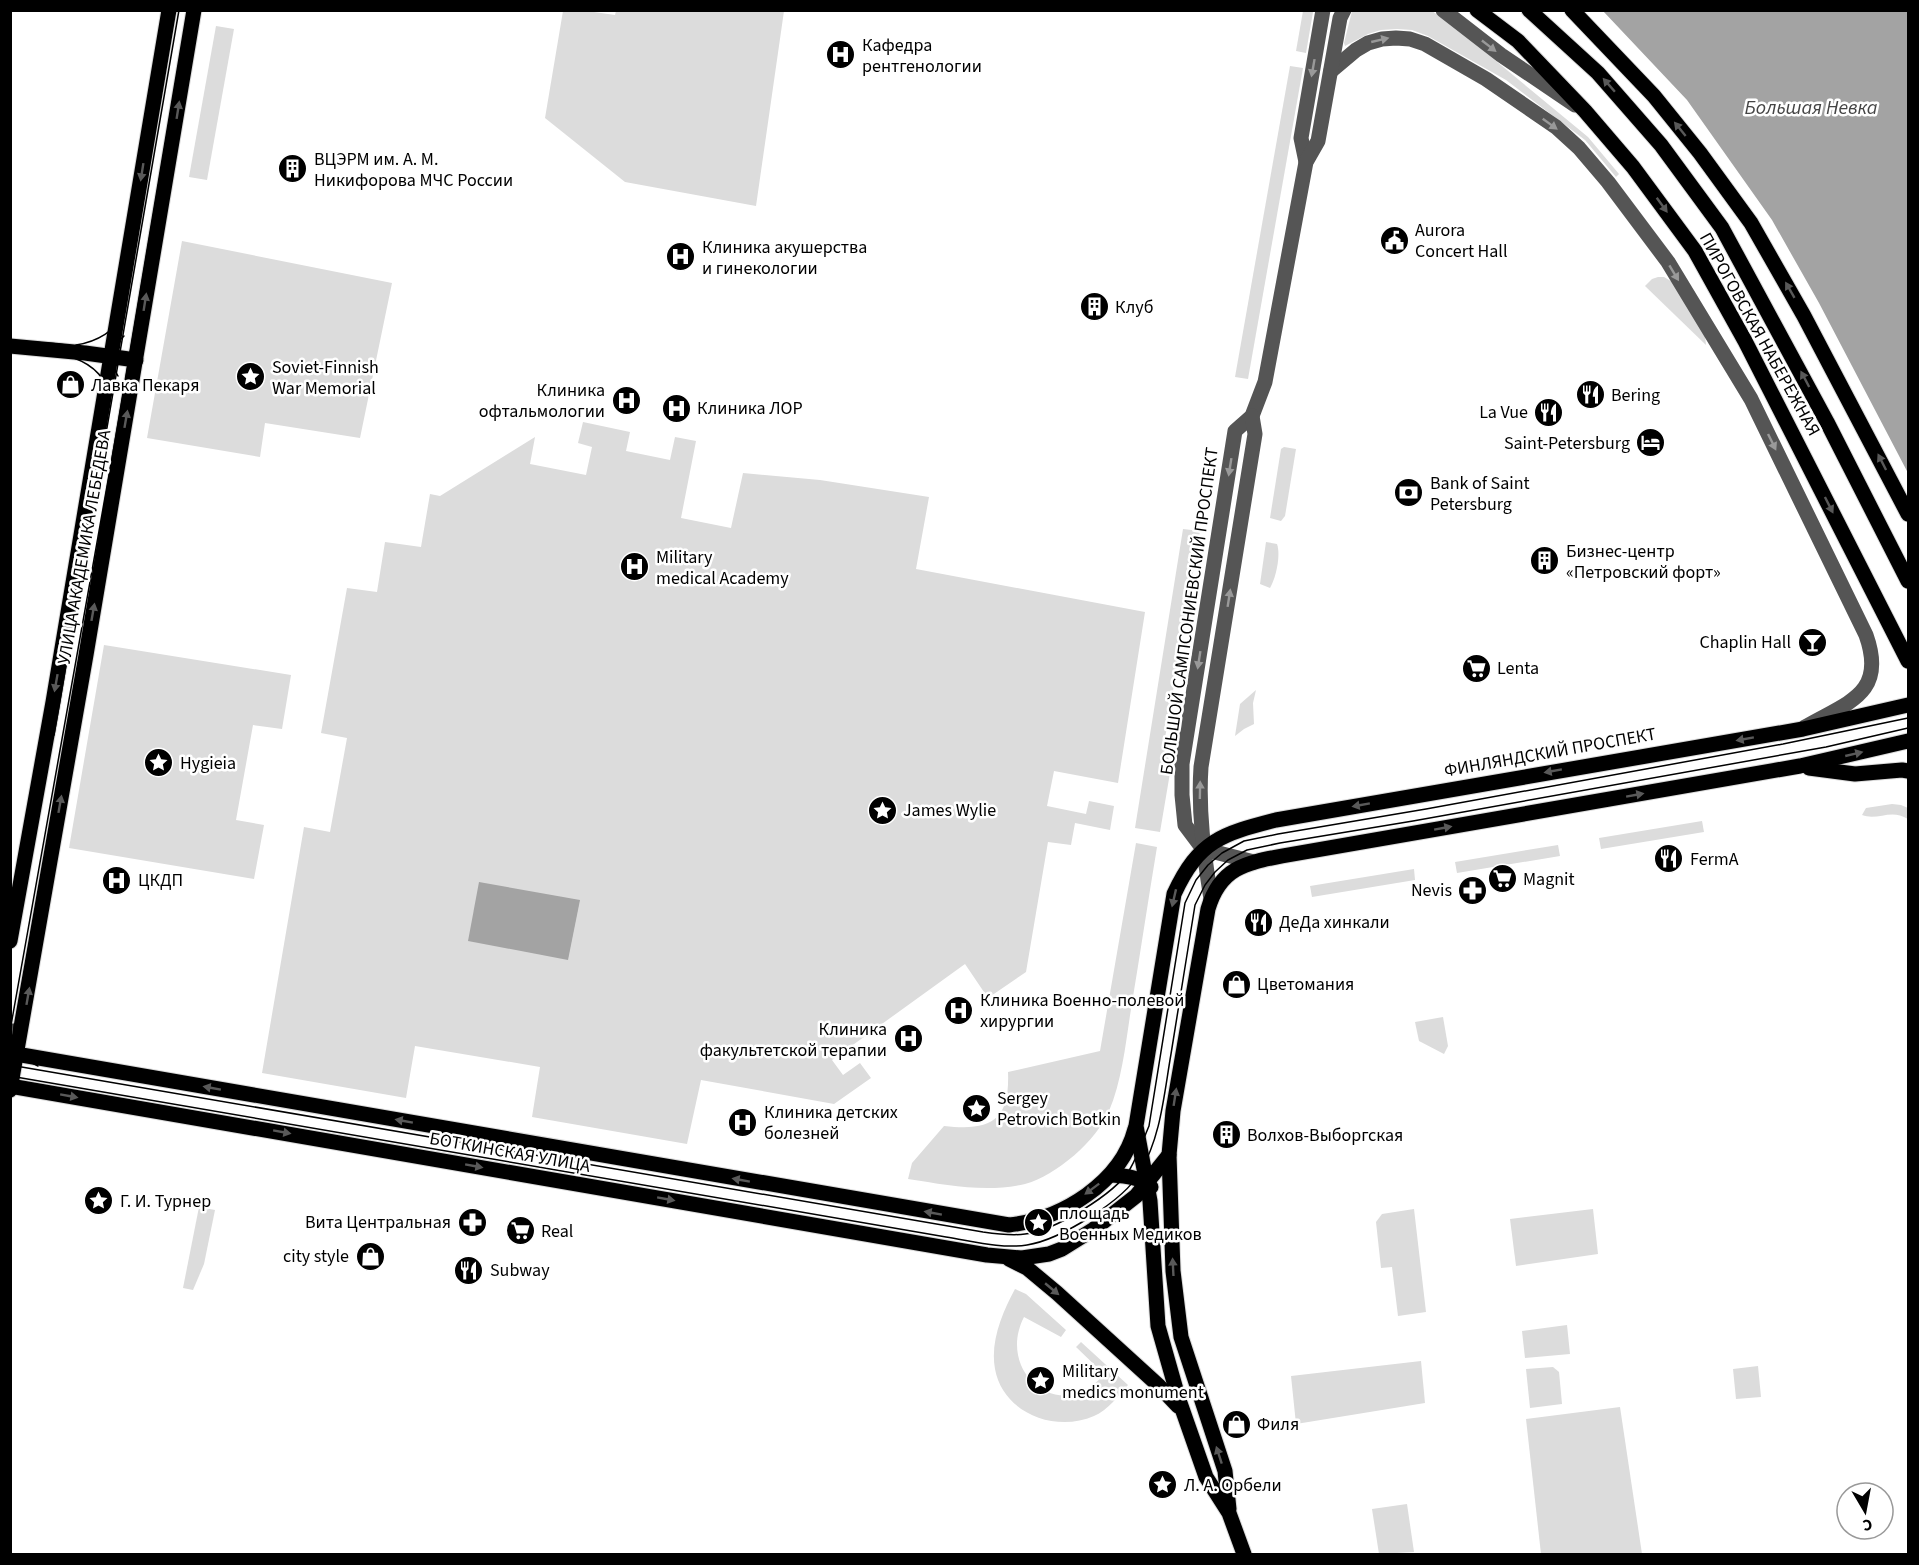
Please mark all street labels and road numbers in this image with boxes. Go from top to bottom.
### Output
street label: ПИРОГОВСКАЯ НАБЕРЕЖНАЯ [1693,228,1826,440]
street label: УЛИЦА АКАДЕМИКА ЛЕБЕДЕВА [52,428,117,666]
street label: БОЛЬШОЙ САМПСОНИЕВСКИЙ ПРОСПЕКТ [1154,445,1225,776]
street label: ФИНЛЯНДСКИЙ ПРОСПЕКТ [1442,721,1658,783]
street label: БОТКИНСКАЯ УЛИЦА [428,1126,592,1179]

